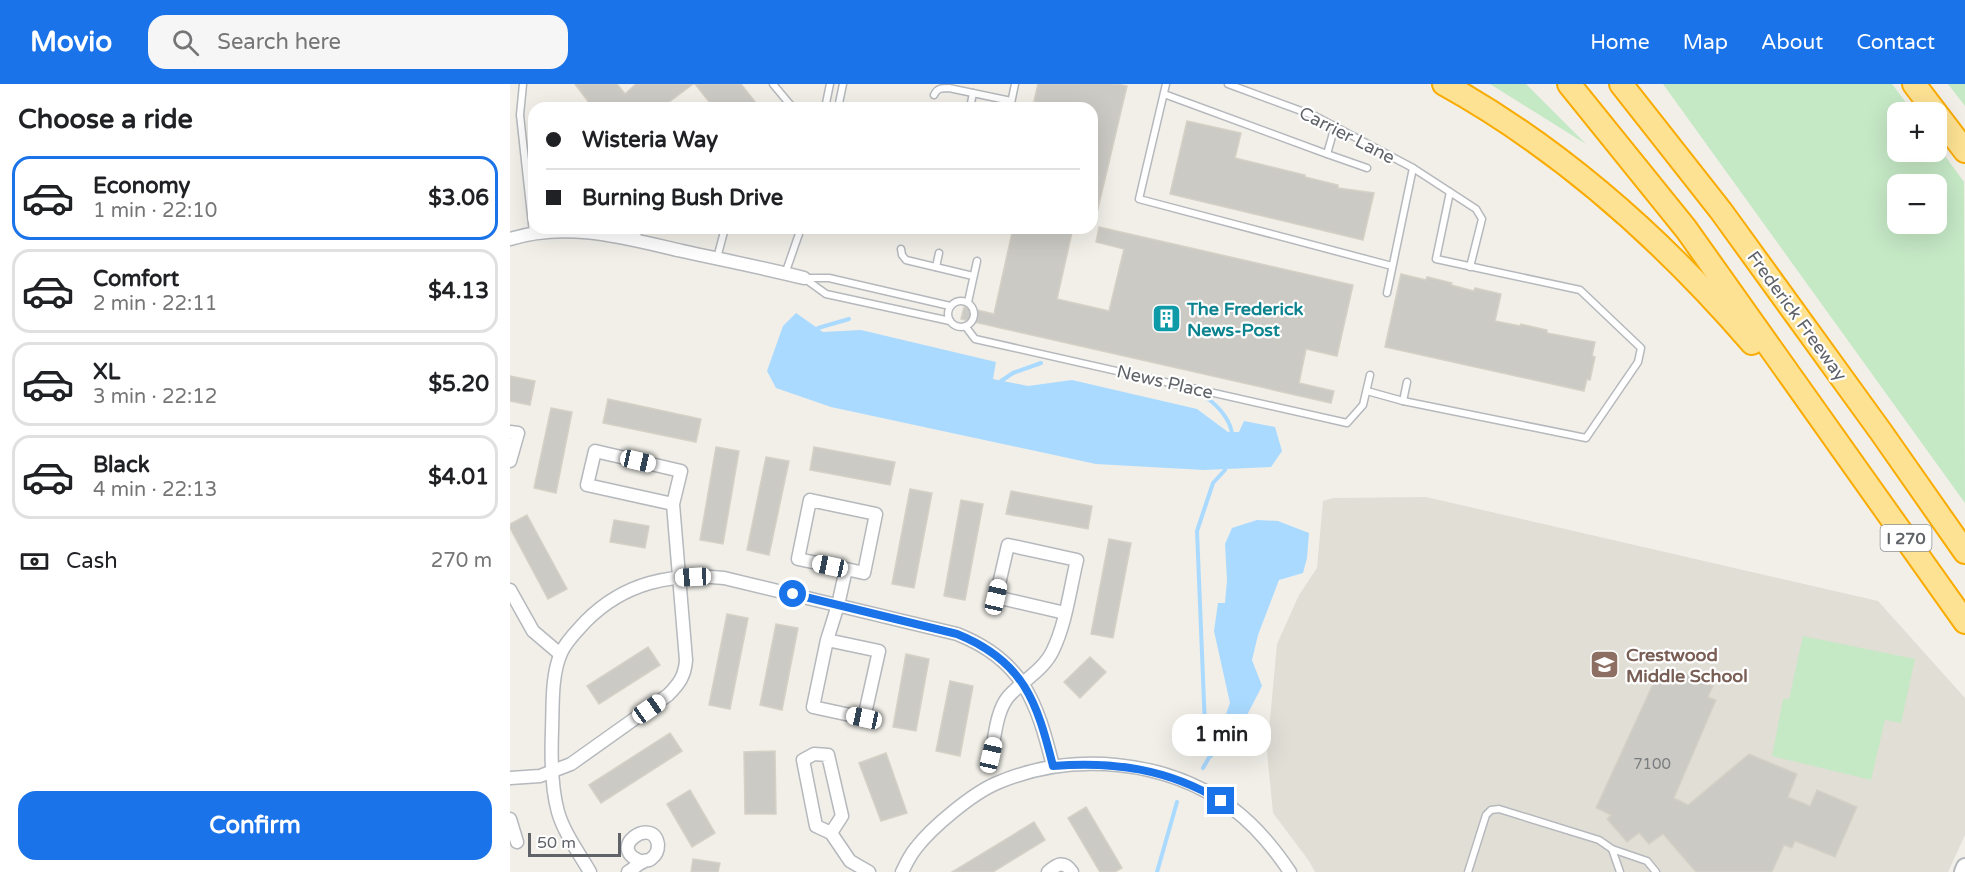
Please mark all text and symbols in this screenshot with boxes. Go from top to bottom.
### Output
search box [148,15,568,69]
text: Movio [30,25,112,59]
icon: search [169,26,202,59]
text: Search here [217,29,341,55]
text: Home [1590,30,1650,55]
text: Map [1683,30,1728,55]
text: About [1761,30,1823,55]
text: Contact [1856,30,1935,55]
street label: Carrier Lane [1296,102,1398,168]
map controls [1887,102,1947,234]
button: + [1887,102,1947,162]
text: Choose a ride [18,103,193,136]
text: Wisteria Way [582,127,718,153]
icon: car [21,171,75,225]
text: Economy [93,173,190,199]
button: − [1887,174,1947,234]
text: $3.06 [428,185,489,211]
text: Burning Bush Drive [582,185,783,211]
text: 1 min · 22:10 [93,199,217,223]
street label: Frederick Freeway [1742,247,1852,386]
icon: car [21,264,75,318]
text: Comfort [93,266,179,292]
text: $4.13 [428,278,489,304]
text: 2 min · 22:11 [93,292,217,316]
place label: The Frederick News-Post [1186,298,1303,341]
building icon: The Frederick News-Post [1150,303,1182,335]
icon: car [21,357,75,411]
text: XL [93,359,120,385]
street label: News Place [1115,360,1215,404]
text: $5.20 [428,371,489,397]
text: 3 min · 22:12 [93,385,217,409]
car [618,448,658,474]
icon: car [21,450,75,504]
text: Black [93,452,150,478]
text: $4.01 [428,464,489,490]
text: 4 min · 22:13 [93,478,217,502]
road number: I 270 [1880,525,1932,551]
icon: cash [18,545,51,578]
text: Cash [66,548,118,574]
text: 270 m [431,549,492,573]
car [811,553,849,579]
car [675,567,711,587]
car [983,577,1009,617]
route start [779,580,806,607]
place label: Crestwood Middle School [1626,644,1748,687]
school or university icon: Crestwood Middle School [1589,649,1621,681]
car [629,691,669,727]
car [845,705,883,731]
callout: 1 min [1172,714,1270,756]
text: 1 min [1195,723,1248,747]
car [978,735,1004,775]
house number: 7100 [1633,755,1671,773]
route end [1207,787,1234,814]
button: Confirm [18,791,492,860]
scale bar [528,830,621,858]
text: 50 m [537,833,576,853]

